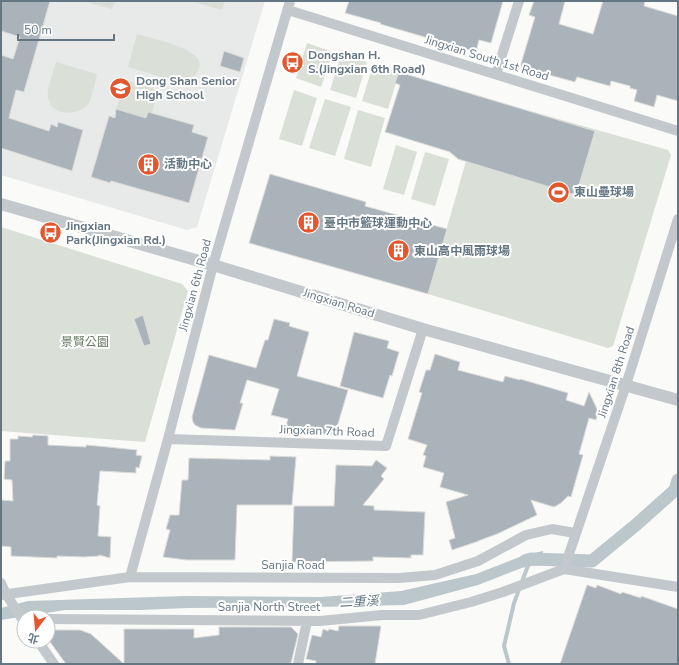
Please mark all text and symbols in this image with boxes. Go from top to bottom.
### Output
scale bar [18,16,114,42]
text: 50 m [24,22,52,38]
street label: Jingxian South 1st Road [422,31,551,84]
place label: Dongshan H. S.(Jingxian 6th Road) [308,47,426,77]
bus stop icon: Dongshan H. S.(Jingxian 6th Road) [280,49,306,75]
place label: Dong Shan Senior High School [136,73,237,103]
school or university icon: Dong Shan Senior High School [107,75,133,101]
building icon: 活動中心 [135,151,161,177]
place label: 活動中心 [164,156,212,172]
sports icon: 東山壘球場 [545,179,571,205]
place label: 東山壘球場 [574,184,634,200]
building icon: 臺中市籃球運動中心 [295,210,321,236]
place label: 臺中市籃球運動中心 [324,215,432,231]
place label: Jingxian Park(Jingxian Rd.) [65,218,166,248]
bus stop icon: Jingxian Park(Jingxian Rd.) [37,220,63,246]
street label: Jingxian 6th Road [175,237,215,334]
building icon: 東山高中風雨球場 [386,238,412,264]
place label: 東山高中風雨球場 [414,243,510,259]
street label: Jingxian Road [300,284,377,321]
street label: Jingxian 8th Road [593,324,638,421]
park label: 景賢公園 [61,334,109,350]
street label: Jingxian 7th Road [278,421,375,441]
street label: Sanjia Road [261,557,325,573]
water label: 二重溪 [339,592,381,612]
street label: Sanjia North Street [218,599,321,615]
north arrow [16,609,56,649]
text: 北 [26,629,41,647]

